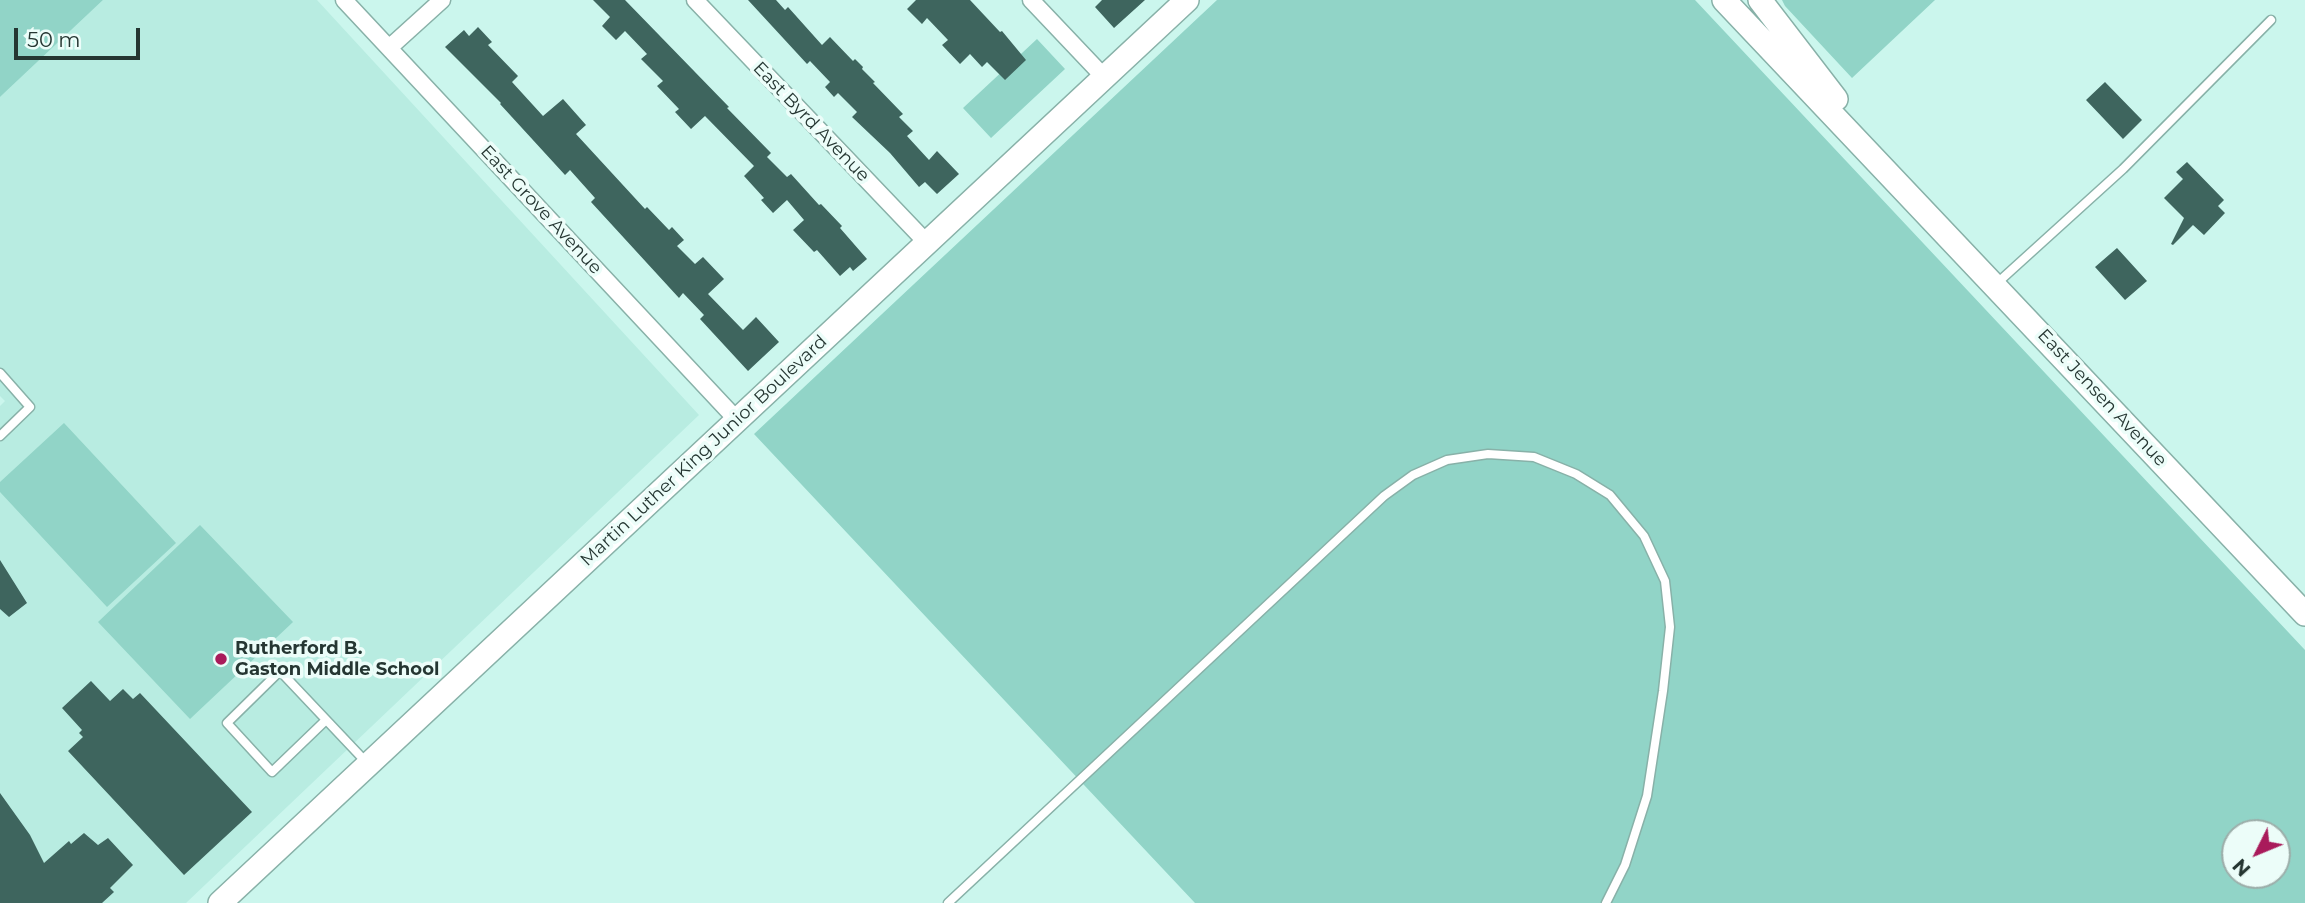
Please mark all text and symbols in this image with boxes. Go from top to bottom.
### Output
scale bar [18,14,144,58]
text: 50 m [27,27,81,52]
street label: East Byrd Avenue [748,57,874,187]
street label: East Grove Avenue [476,141,606,279]
street label: East Jensen Avenue [2033,325,2171,471]
street label: Martin Luther King Junior Boulevard [576,331,832,571]
place label: Rutherford B. Gaston Middle School [235,638,439,680]
marker: Rutherford B. Gaston Middle School [213,651,229,667]
north arrow [2221,819,2291,889]
text: N [2228,854,2255,881]

